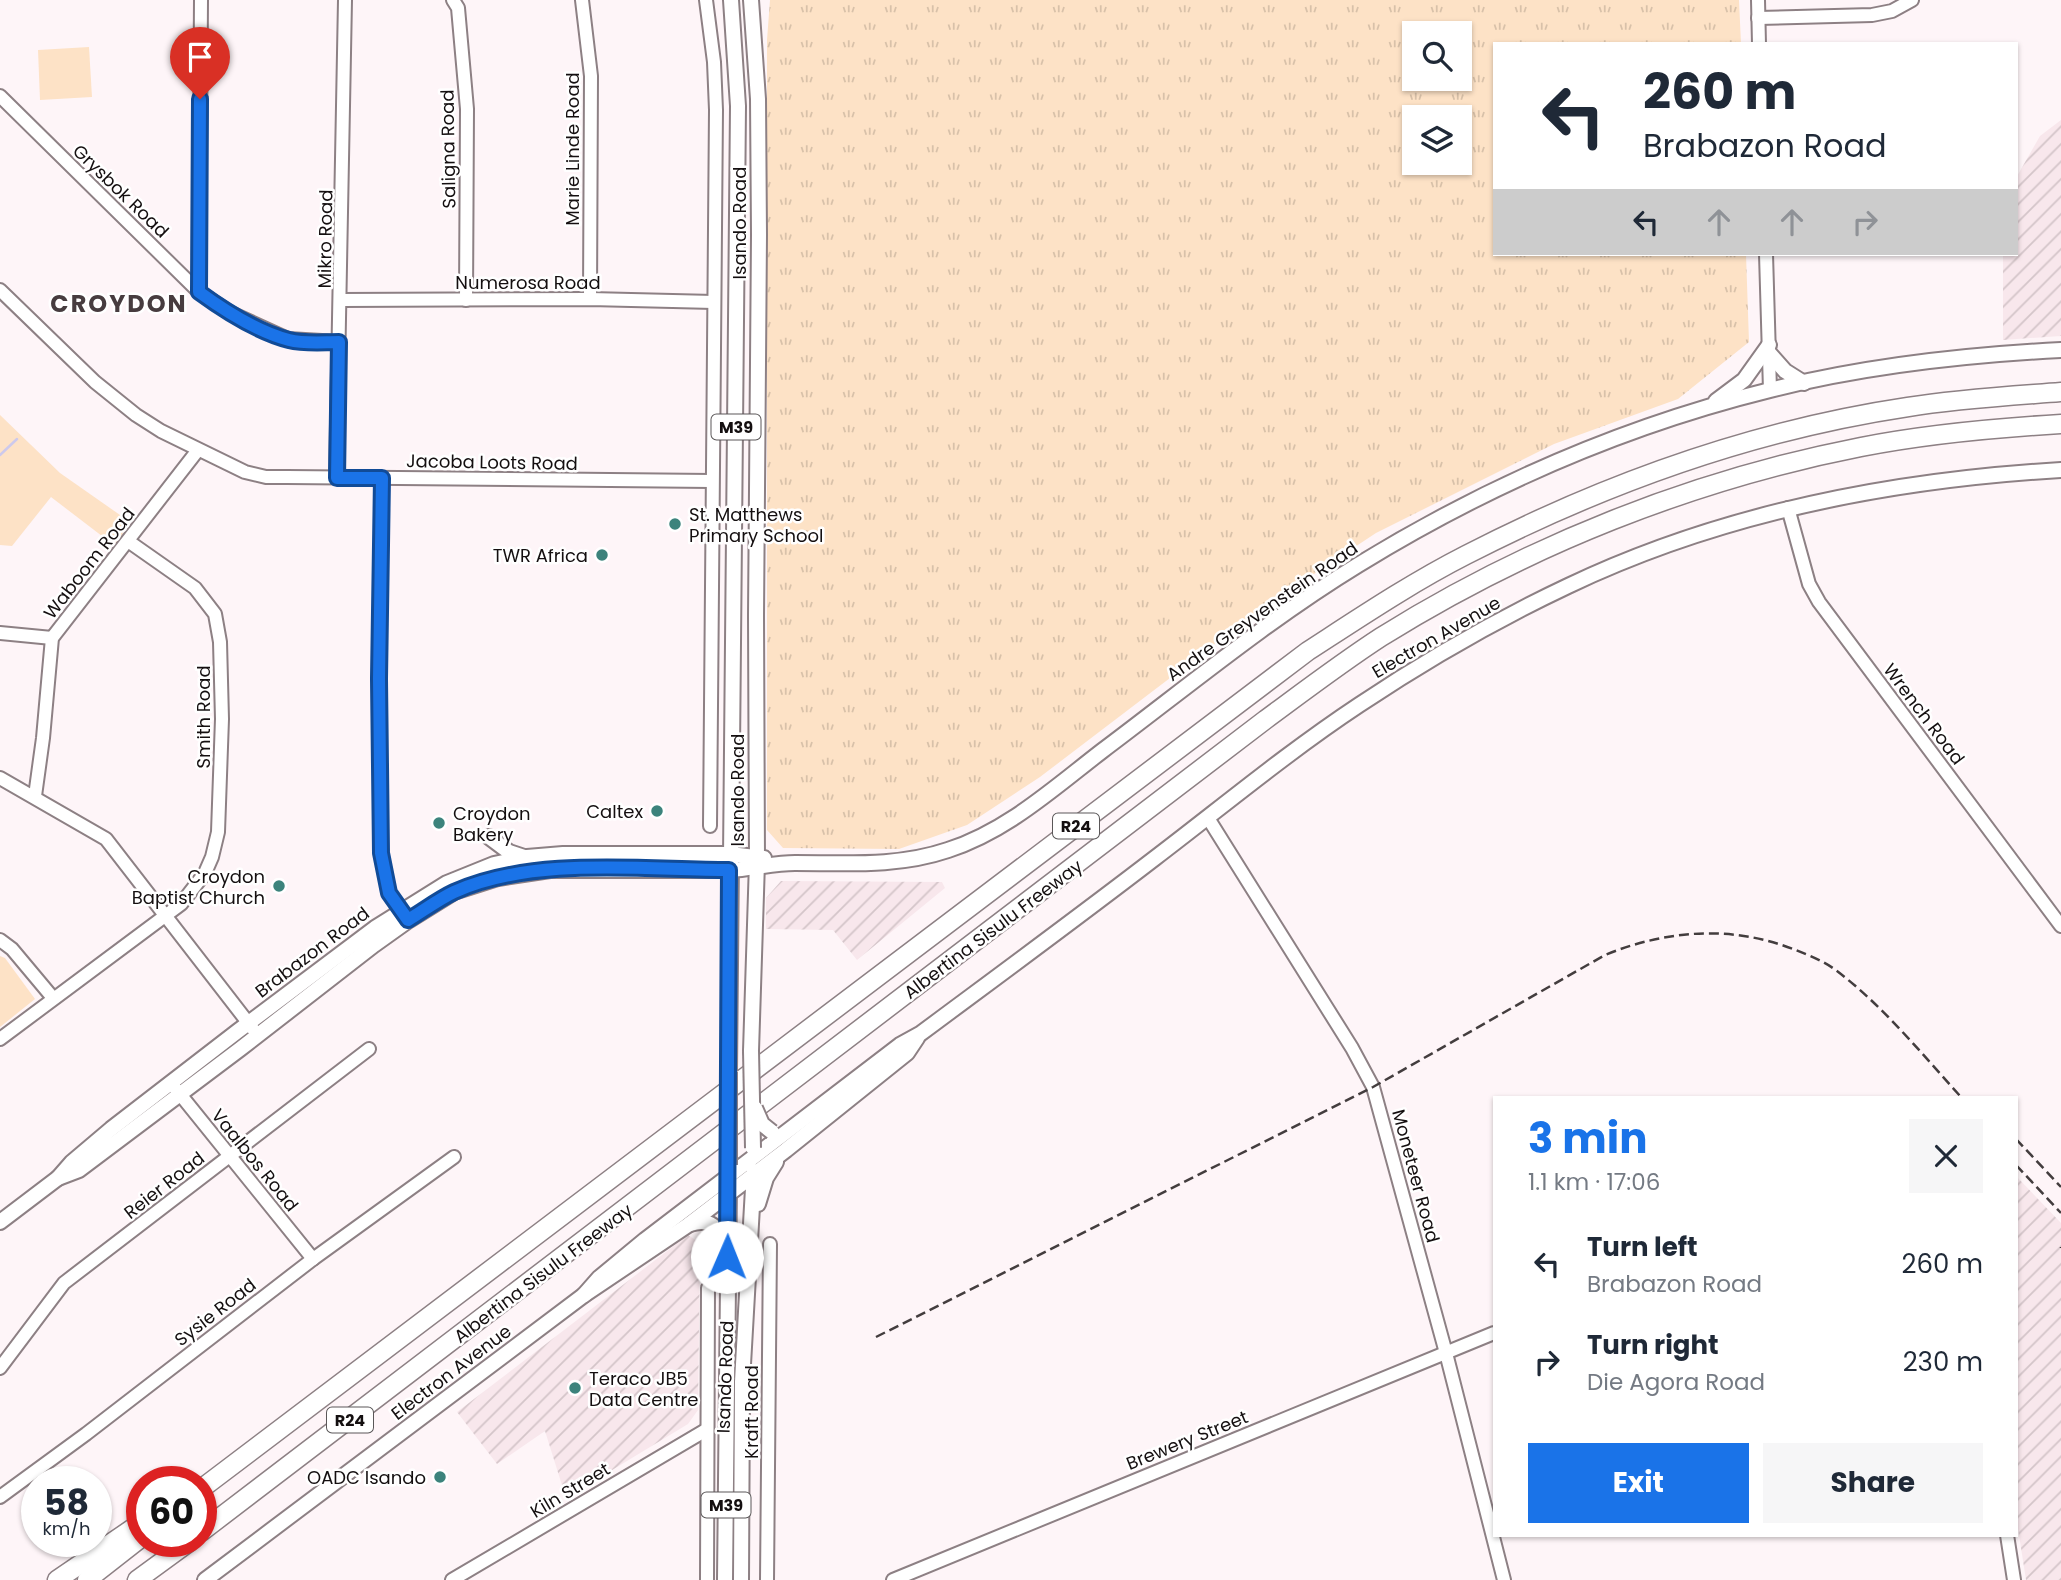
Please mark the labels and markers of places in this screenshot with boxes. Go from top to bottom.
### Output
pin [170,27,230,99]
place label: St. Matthews Primary School [689,502,823,548]
marker: St. Matthews Primary School [667,516,683,532]
place label: TWR Africa [493,543,588,568]
marker: TWR Africa [594,547,610,563]
place label: Caltex [586,799,643,824]
place label: Croydon Bakery [453,801,530,847]
marker: Caltex [649,803,665,819]
marker: Croydon Bakery [431,815,447,831]
place label: Croydon Baptist Church [132,864,265,910]
marker: Croydon Baptist Church [271,878,287,894]
place label: Teraco JB5 Data Centre [589,1366,698,1412]
marker: Teraco JB5 Data Centre [567,1380,583,1396]
place label: OADC Isando [307,1465,426,1490]
marker: OADC Isando [432,1469,448,1485]

